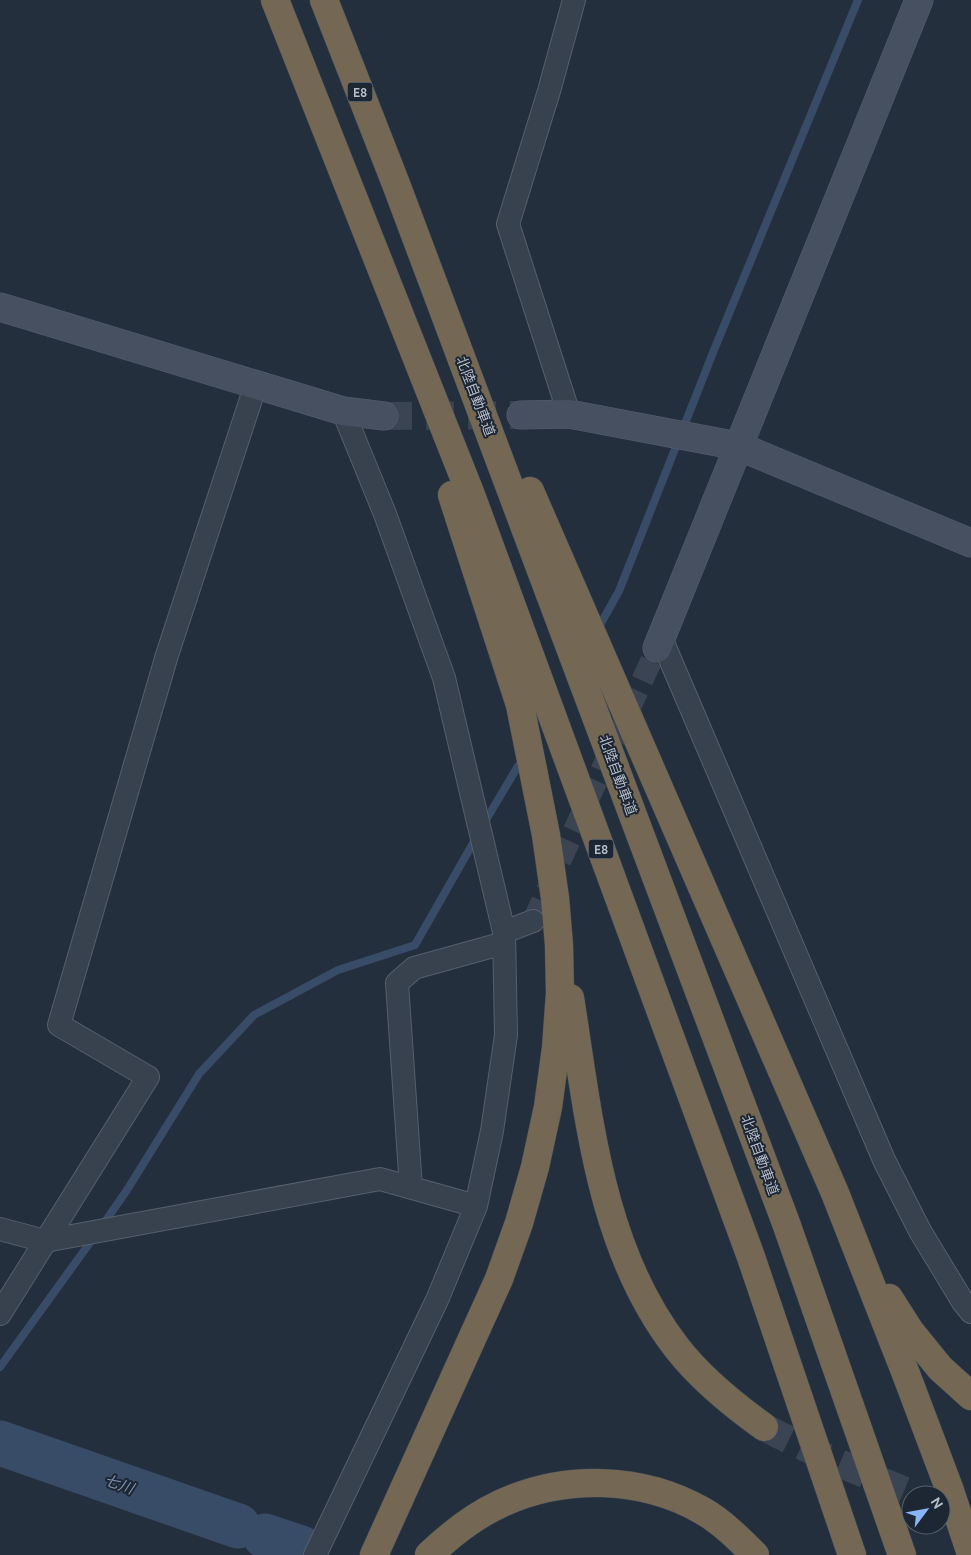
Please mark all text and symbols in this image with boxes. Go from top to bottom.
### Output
road number: E8 [348,82,372,101]
street label: 北陸自動車道 [453,354,499,438]
street label: 北陸自動車道 [596,733,640,817]
road number: E8 [588,840,614,859]
street label: 北陸自動車道 [738,1113,782,1197]
water label: 七川 [102,1471,138,1498]
north arrow [901,1485,951,1535]
text: N [927,1494,947,1512]

